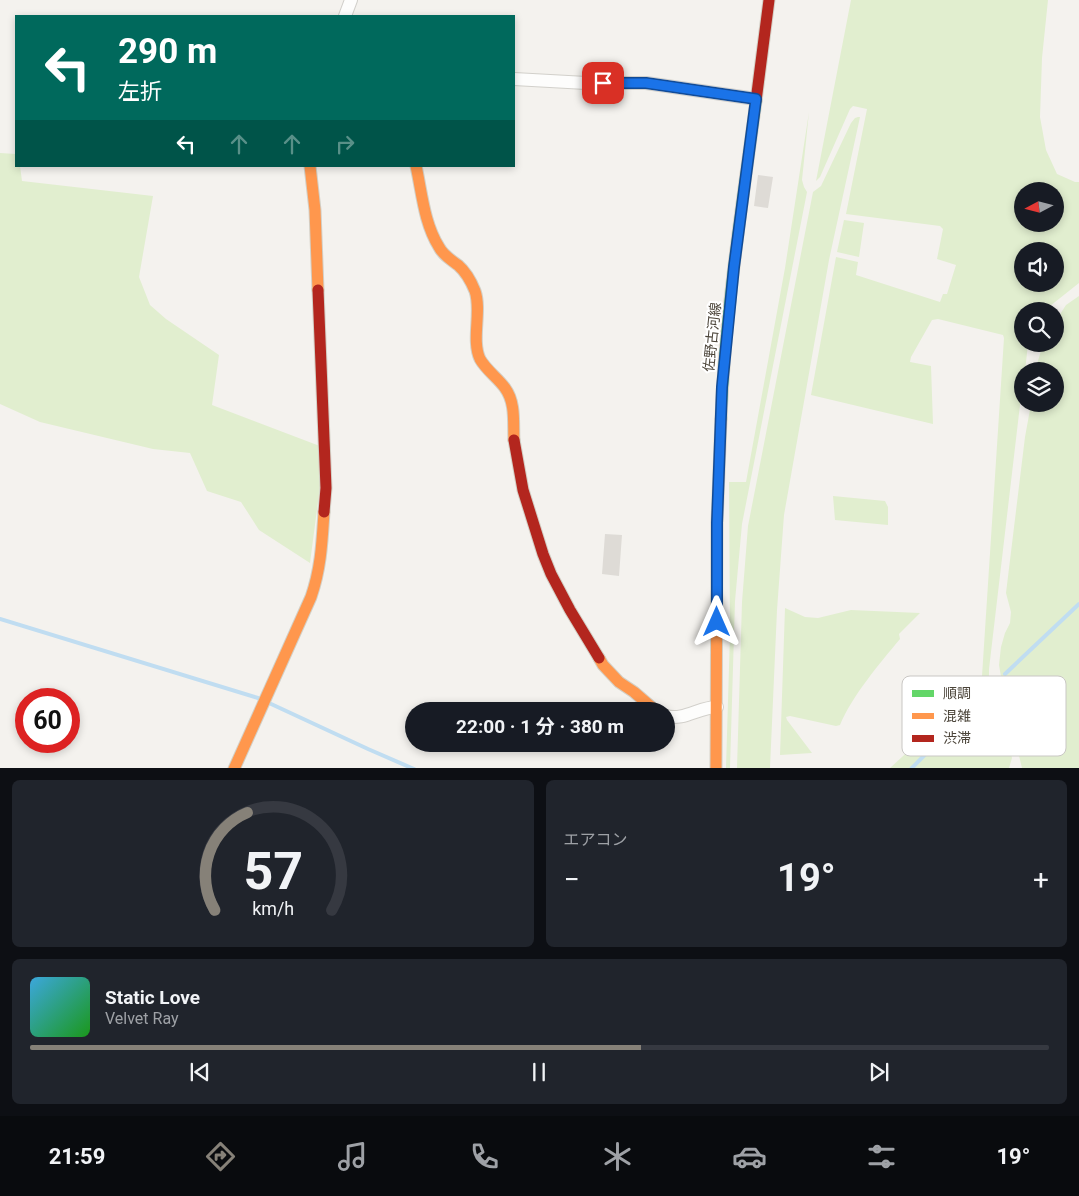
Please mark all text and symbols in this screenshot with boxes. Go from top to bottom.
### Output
text: 290 m [118,31,217,72]
icon: left [35,35,100,100]
pin [582,62,624,104]
icon: arrive [589,69,617,97]
text: 左折 [118,79,162,104]
icon: left [172,130,200,158]
icon: ahead [225,130,253,158]
icon: ahead [278,130,306,158]
icon: right [331,130,359,158]
north arrow [1014,182,1064,232]
map controls [1014,182,1064,412]
button: sound [1014,242,1064,292]
street label: 佐野古河線 [700,301,724,373]
button: search [1014,302,1064,352]
button: layers [1014,362,1064,412]
position arrow [690,595,742,647]
legend [902,676,1066,756]
text: 順調 [943,685,971,701]
speed limit sign: 60 [15,688,80,753]
text: 混雑 [943,708,971,724]
text: 22:00 · 1 分 · 380 m [456,715,624,738]
text: 渋滞 [943,730,971,746]
text: エアコン [564,830,628,849]
text: 57 [243,841,303,902]
text: 19° [777,856,836,900]
text: − [564,863,580,896]
text: + [1033,863,1049,896]
text: km/h [252,898,294,919]
text: Static Love [105,986,200,1009]
text: Velvet Ray [105,1009,179,1028]
icon: previous [186,1058,214,1086]
icon: pause [525,1058,553,1086]
icon: next [865,1058,893,1086]
icon: directions [203,1139,238,1174]
icon: music [335,1139,370,1174]
icon: phone [467,1139,502,1174]
icon: climate [600,1139,635,1174]
icon: car [732,1139,767,1174]
icon: filters [864,1139,899,1174]
text: 21:59 [49,1144,105,1169]
text: 19° [996,1144,1030,1169]

